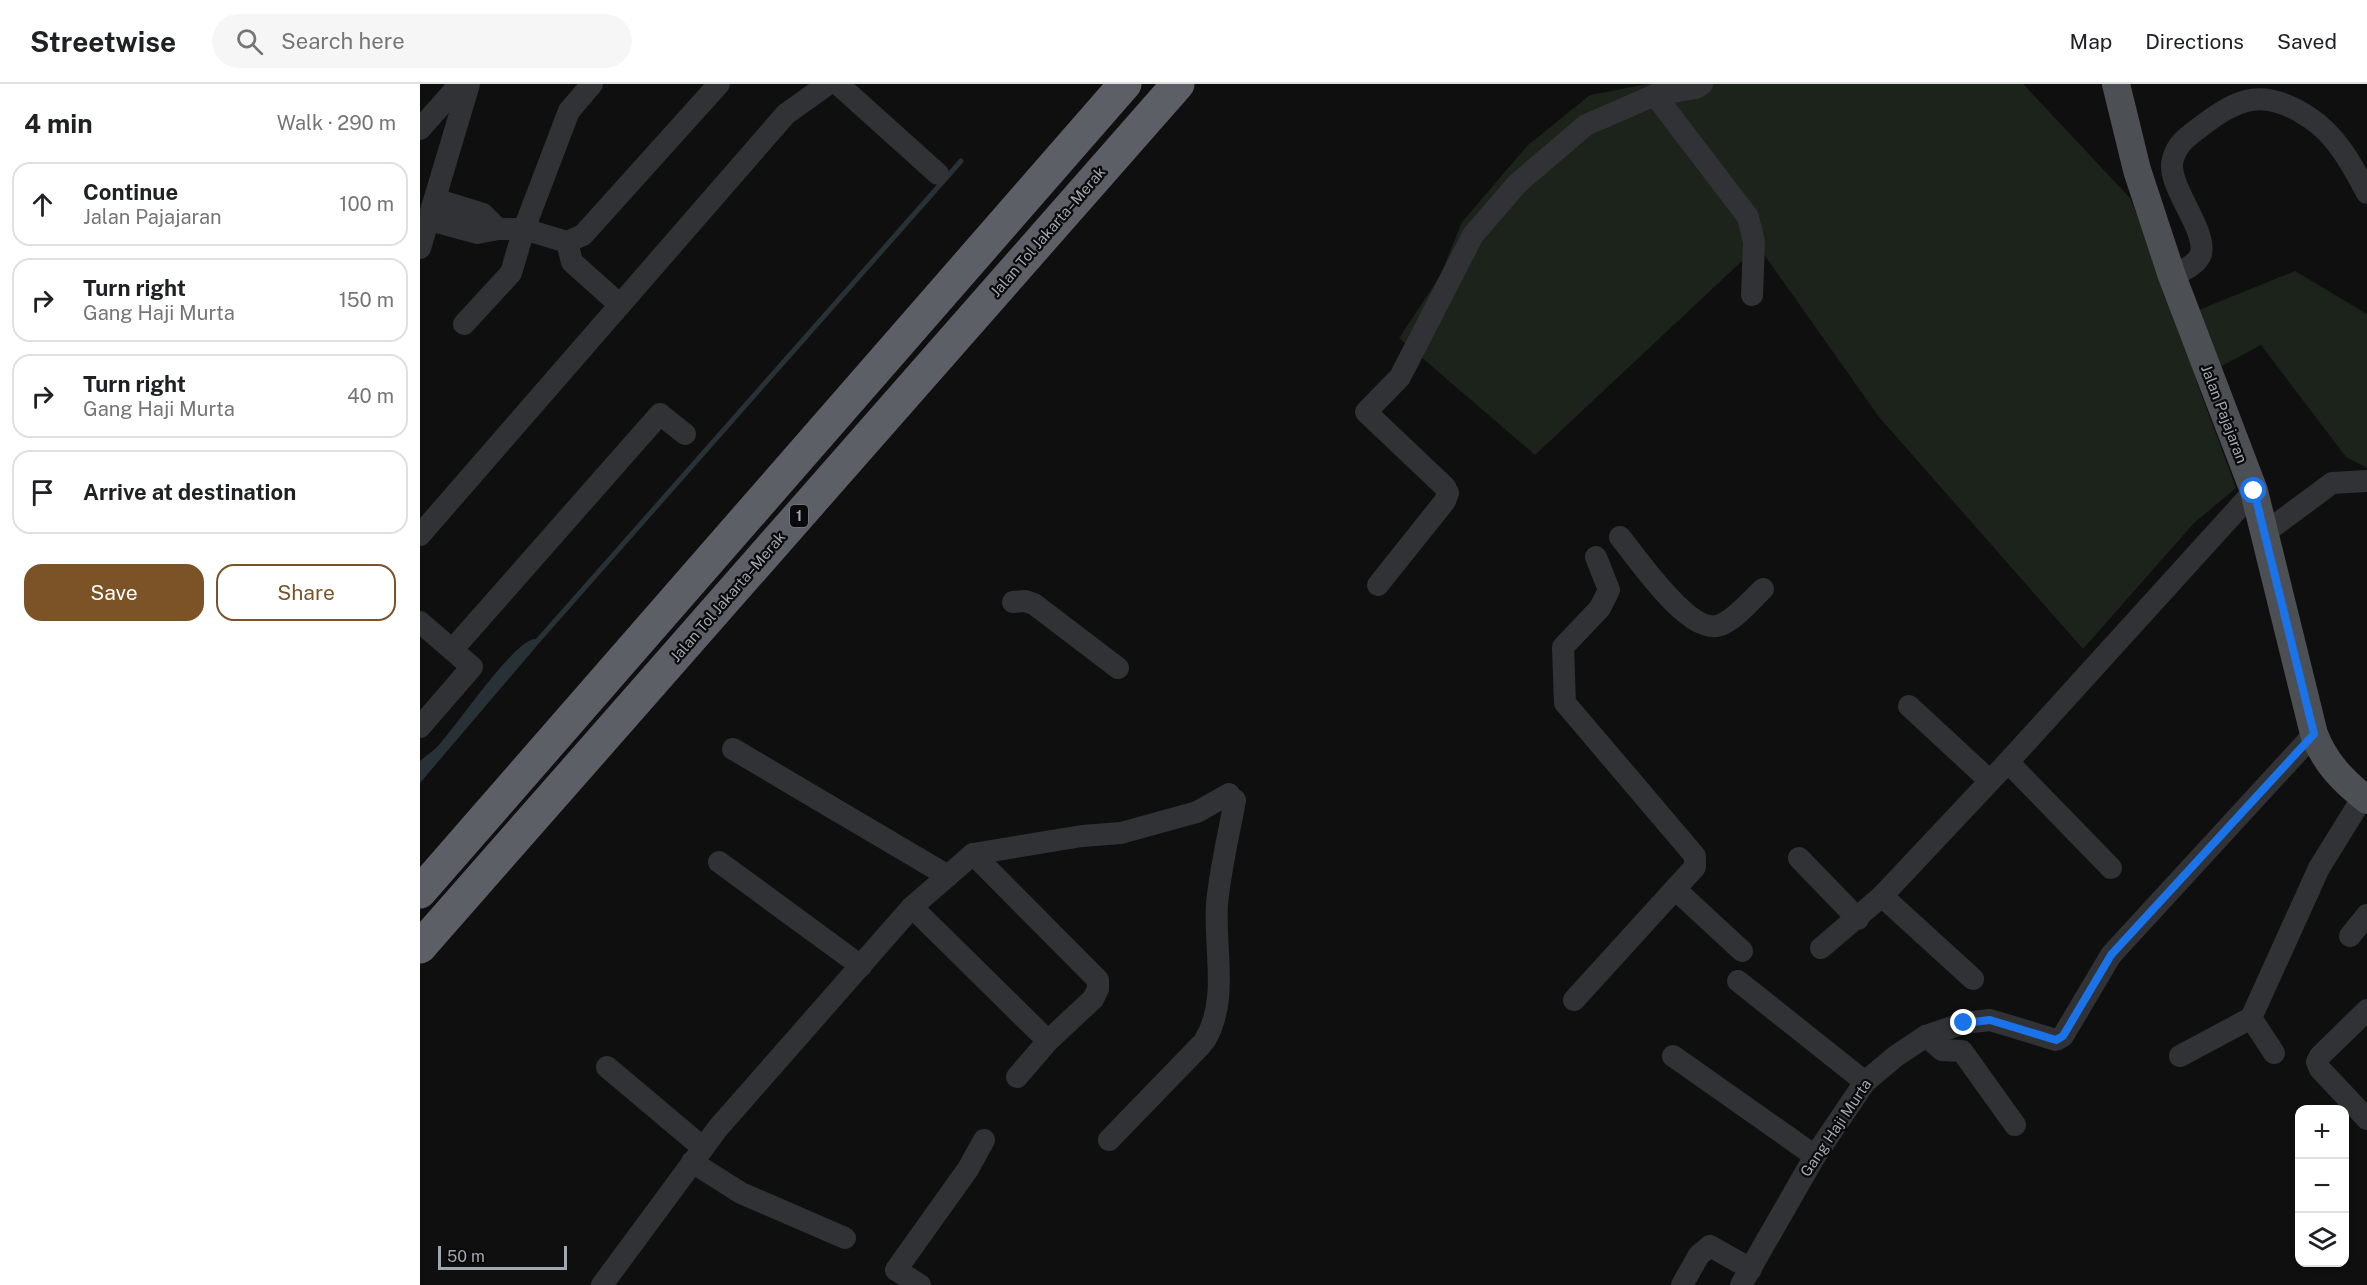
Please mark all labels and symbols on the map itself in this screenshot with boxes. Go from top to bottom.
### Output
street label: Jalan Tol Jakarta–Merak [987,163,1109,300]
street label: Jalan Pajajaran [2198,362,2251,465]
route start [2240,477,2266,503]
road number: 1 [790,505,808,527]
street label: Jalan Tol Jakarta–Merak [667,528,789,665]
route end [1950,1009,1976,1035]
street label: Gang Haji Murta [1797,1076,1874,1180]
scale bar [438,1243,567,1270]

